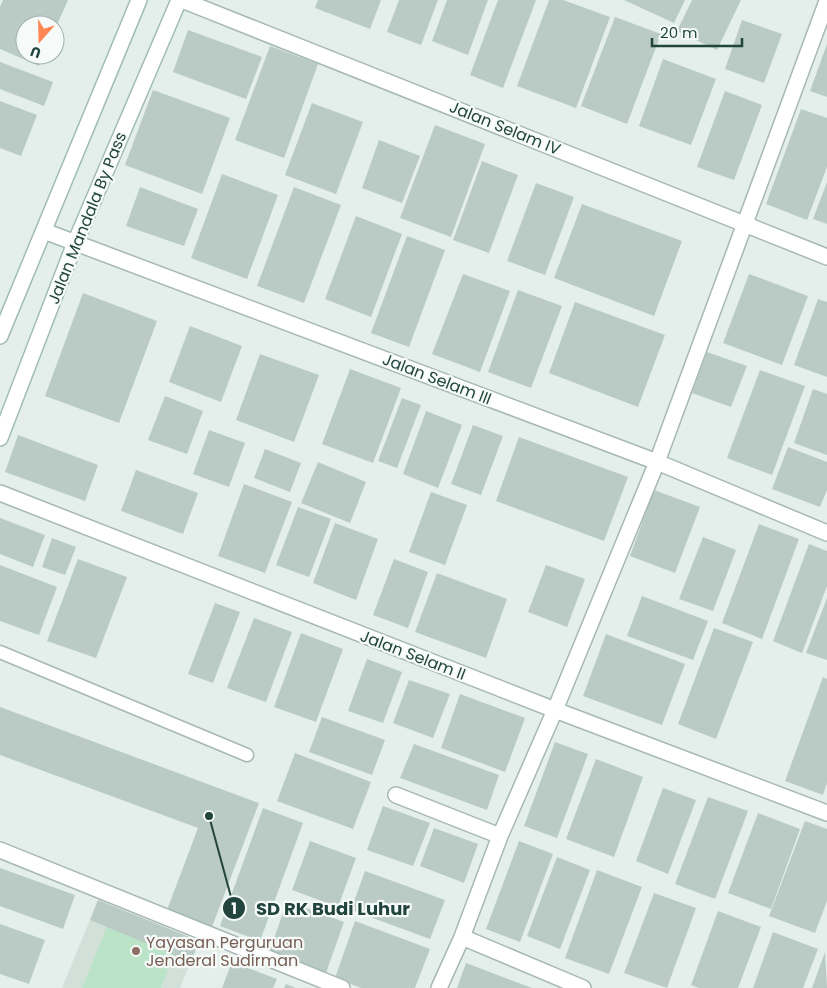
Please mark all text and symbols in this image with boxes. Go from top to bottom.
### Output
north arrow [15,15,65,65]
scale bar [652,15,742,47]
text: 20 m [660,22,698,43]
text: U [27,41,44,63]
street label: Jalan Selam IV [446,95,564,161]
street label: Jalan Mandala By Pass [42,128,132,308]
street label: Jalan Selam III [379,348,495,410]
street label: Jalan Selam II [357,624,469,686]
callout: SD RK Budi Luhur [221,892,420,925]
text: SD RK Budi Luhur [256,896,410,921]
text: 1 [231,898,237,919]
place label: Yayasan Perguruan Jenderal Sudirman [146,931,303,972]
marker: Yayasan Perguruan Jenderal Sudirman [130,945,142,957]

